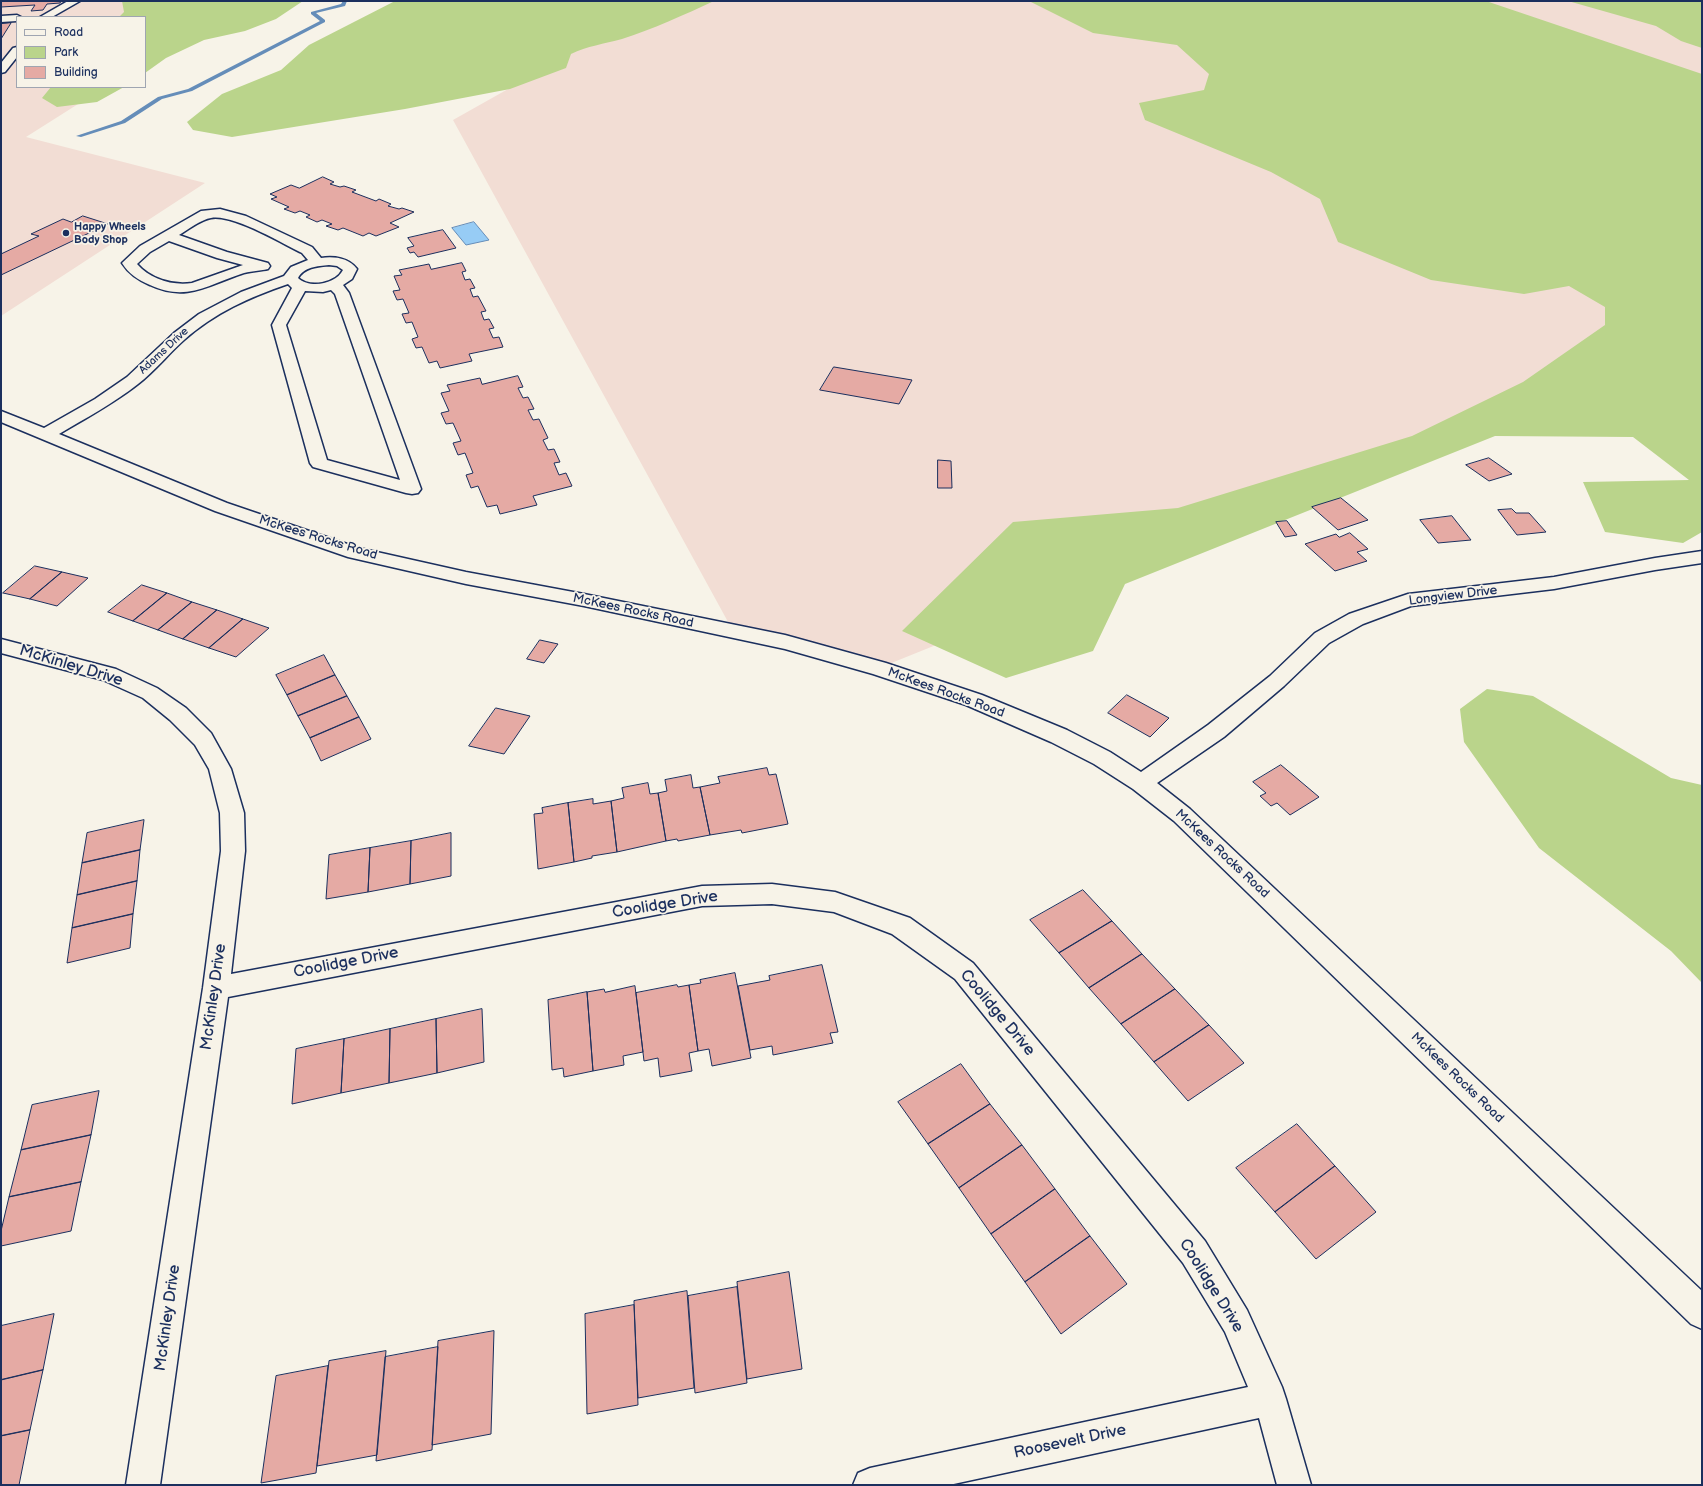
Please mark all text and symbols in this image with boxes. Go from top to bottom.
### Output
legend [16,16,146,88]
text: Road [54,25,83,40]
text: Park [54,45,78,60]
text: Building [54,65,98,80]
place label: Happy Wheels Body Shop [74,220,146,246]
marker: Happy Wheels Body Shop [61,228,71,238]
street label: Adams Drive [137,325,191,377]
street label: McKees Rocks Road [257,513,379,563]
street label: Longview Drive [1408,583,1498,609]
street label: McKees Rocks Road [571,591,695,631]
street label: McKinley Drive [17,641,125,691]
street label: McKees Rocks Road [886,665,1006,721]
street label: McKees Rocks Road [1172,806,1272,902]
street label: Coolidge Drive [611,887,719,923]
street label: McKinley Drive [197,943,231,1051]
street label: Coolidge Drive [292,943,400,983]
street label: Coolidge Drive [955,966,1039,1060]
street label: McKees Rocks Road [1407,1030,1507,1126]
street label: Coolidge Drive [1175,1236,1247,1336]
street label: McKinley Drive [151,1264,185,1372]
street label: Roosevelt Drive [1012,1421,1128,1463]

